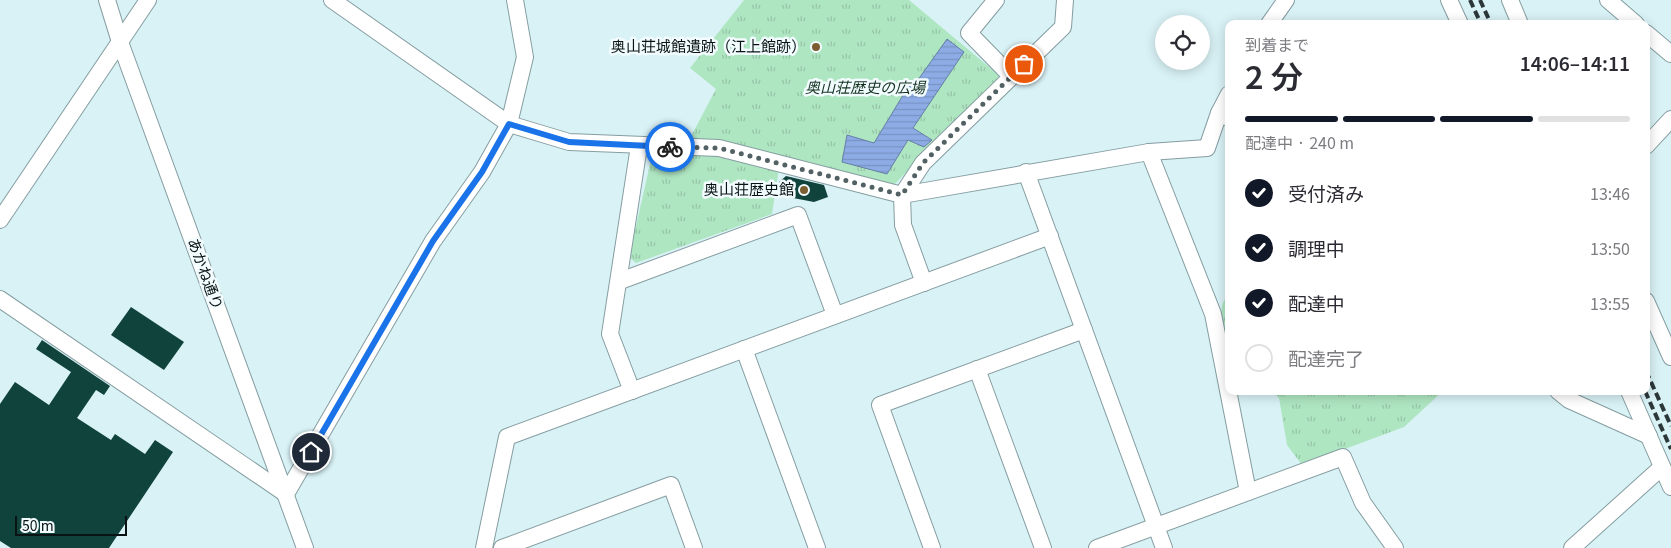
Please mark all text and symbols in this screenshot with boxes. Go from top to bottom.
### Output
map controls [1155,15,1210,70]
button: locate [1155,15,1210,70]
text: 到着まで [1245,32,1309,56]
place label: 奥山荘城館遺跡（江上館跡） [611,35,806,56]
marker: 奥山荘城館遺跡（江上館跡） [810,41,822,53]
pin [1003,43,1045,85]
text: 14:06–14:11 [1520,49,1630,76]
icon: bag [1010,50,1038,78]
text: 2 分 [1245,52,1303,98]
park label: 奥山荘歴史の広場 [805,76,927,97]
courier [645,122,695,172]
text: 配達中 · 240 m [1245,130,1354,154]
icon: bike [656,133,684,161]
place label: 奥山荘歴史館 [704,178,794,199]
icon: check [1245,179,1273,207]
text: 受付済み [1288,179,1364,206]
text: 13:46 [1590,181,1630,205]
marker: 奥山荘歴史館 [798,184,810,196]
icon: check [1245,234,1273,262]
text: 調理中 [1288,234,1345,261]
street label: あかね通り [184,235,229,312]
text: 13:50 [1590,236,1630,260]
icon: check [1245,289,1273,317]
text: 配達中 [1288,289,1345,316]
text: 13:55 [1590,291,1630,315]
text: 配達完了 [1288,344,1364,371]
pin [290,431,332,473]
icon: home [297,438,325,466]
scale bar [15,513,128,536]
text: 50 m [22,515,54,535]

